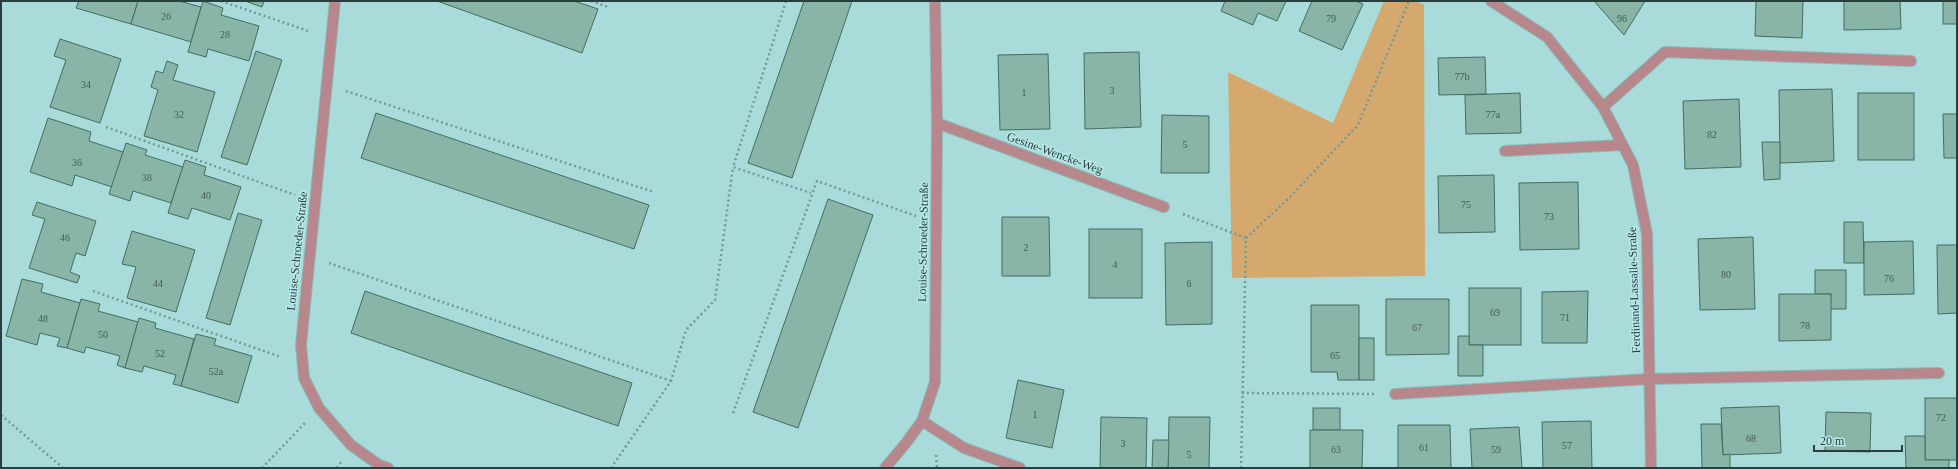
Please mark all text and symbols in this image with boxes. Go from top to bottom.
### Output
house number: 26 [161,11,171,22]
house number: 79 [1326,13,1336,24]
house number: 96 [1617,13,1627,24]
house number: 28 [220,29,230,40]
house number: 77b [1455,71,1470,82]
house number: 34 [81,79,91,90]
house number: 3 [1110,85,1115,96]
house number: 1 [1022,87,1027,98]
house number: 32 [174,109,184,120]
house number: 77a [1486,109,1501,120]
street label: Gesine-Wencke-Weg [1005,129,1105,177]
house number: 82 [1707,129,1717,140]
house number: 5 [1183,139,1188,150]
house number: 36 [72,157,82,168]
house number: 38 [142,172,152,183]
street label: Louise-Schroeder-Straße [915,182,931,302]
house number: 40 [201,190,211,201]
street label: Louise-Schroeder-Straße [284,191,310,311]
house number: 75 [1461,199,1471,210]
house number: 73 [1544,211,1554,222]
street label: Ferdinand-Lassalle-Straße [1625,226,1643,354]
house number: 46 [60,232,70,243]
house number: 2 [1024,242,1029,253]
house number: 4 [1113,259,1118,270]
house number: 80 [1721,269,1731,280]
house number: 76 [1884,273,1894,284]
house number: 44 [153,278,163,289]
house number: 6 [1187,278,1192,289]
house number: 69 [1490,307,1500,318]
house number: 71 [1560,312,1570,323]
house number: 48 [38,313,48,324]
house number: 78 [1800,320,1810,331]
house number: 67 [1412,322,1422,333]
house number: 50 [98,329,108,340]
house number: 52 [155,348,165,359]
house number: 65 [1330,350,1340,361]
house number: 52a [209,366,224,377]
house number: 1 [1033,409,1038,420]
house number: 72 [1936,412,1946,423]
scale bar [1814,427,1902,453]
house number: 68 [1746,433,1756,444]
text: 20 m [1820,434,1845,448]
house number: 3 [1121,438,1126,449]
house number: 57 [1562,440,1572,451]
house number: 61 [1419,442,1429,453]
house number: 63 [1331,444,1341,455]
house number: 59 [1491,444,1501,455]
house number: 5 [1187,449,1192,460]

